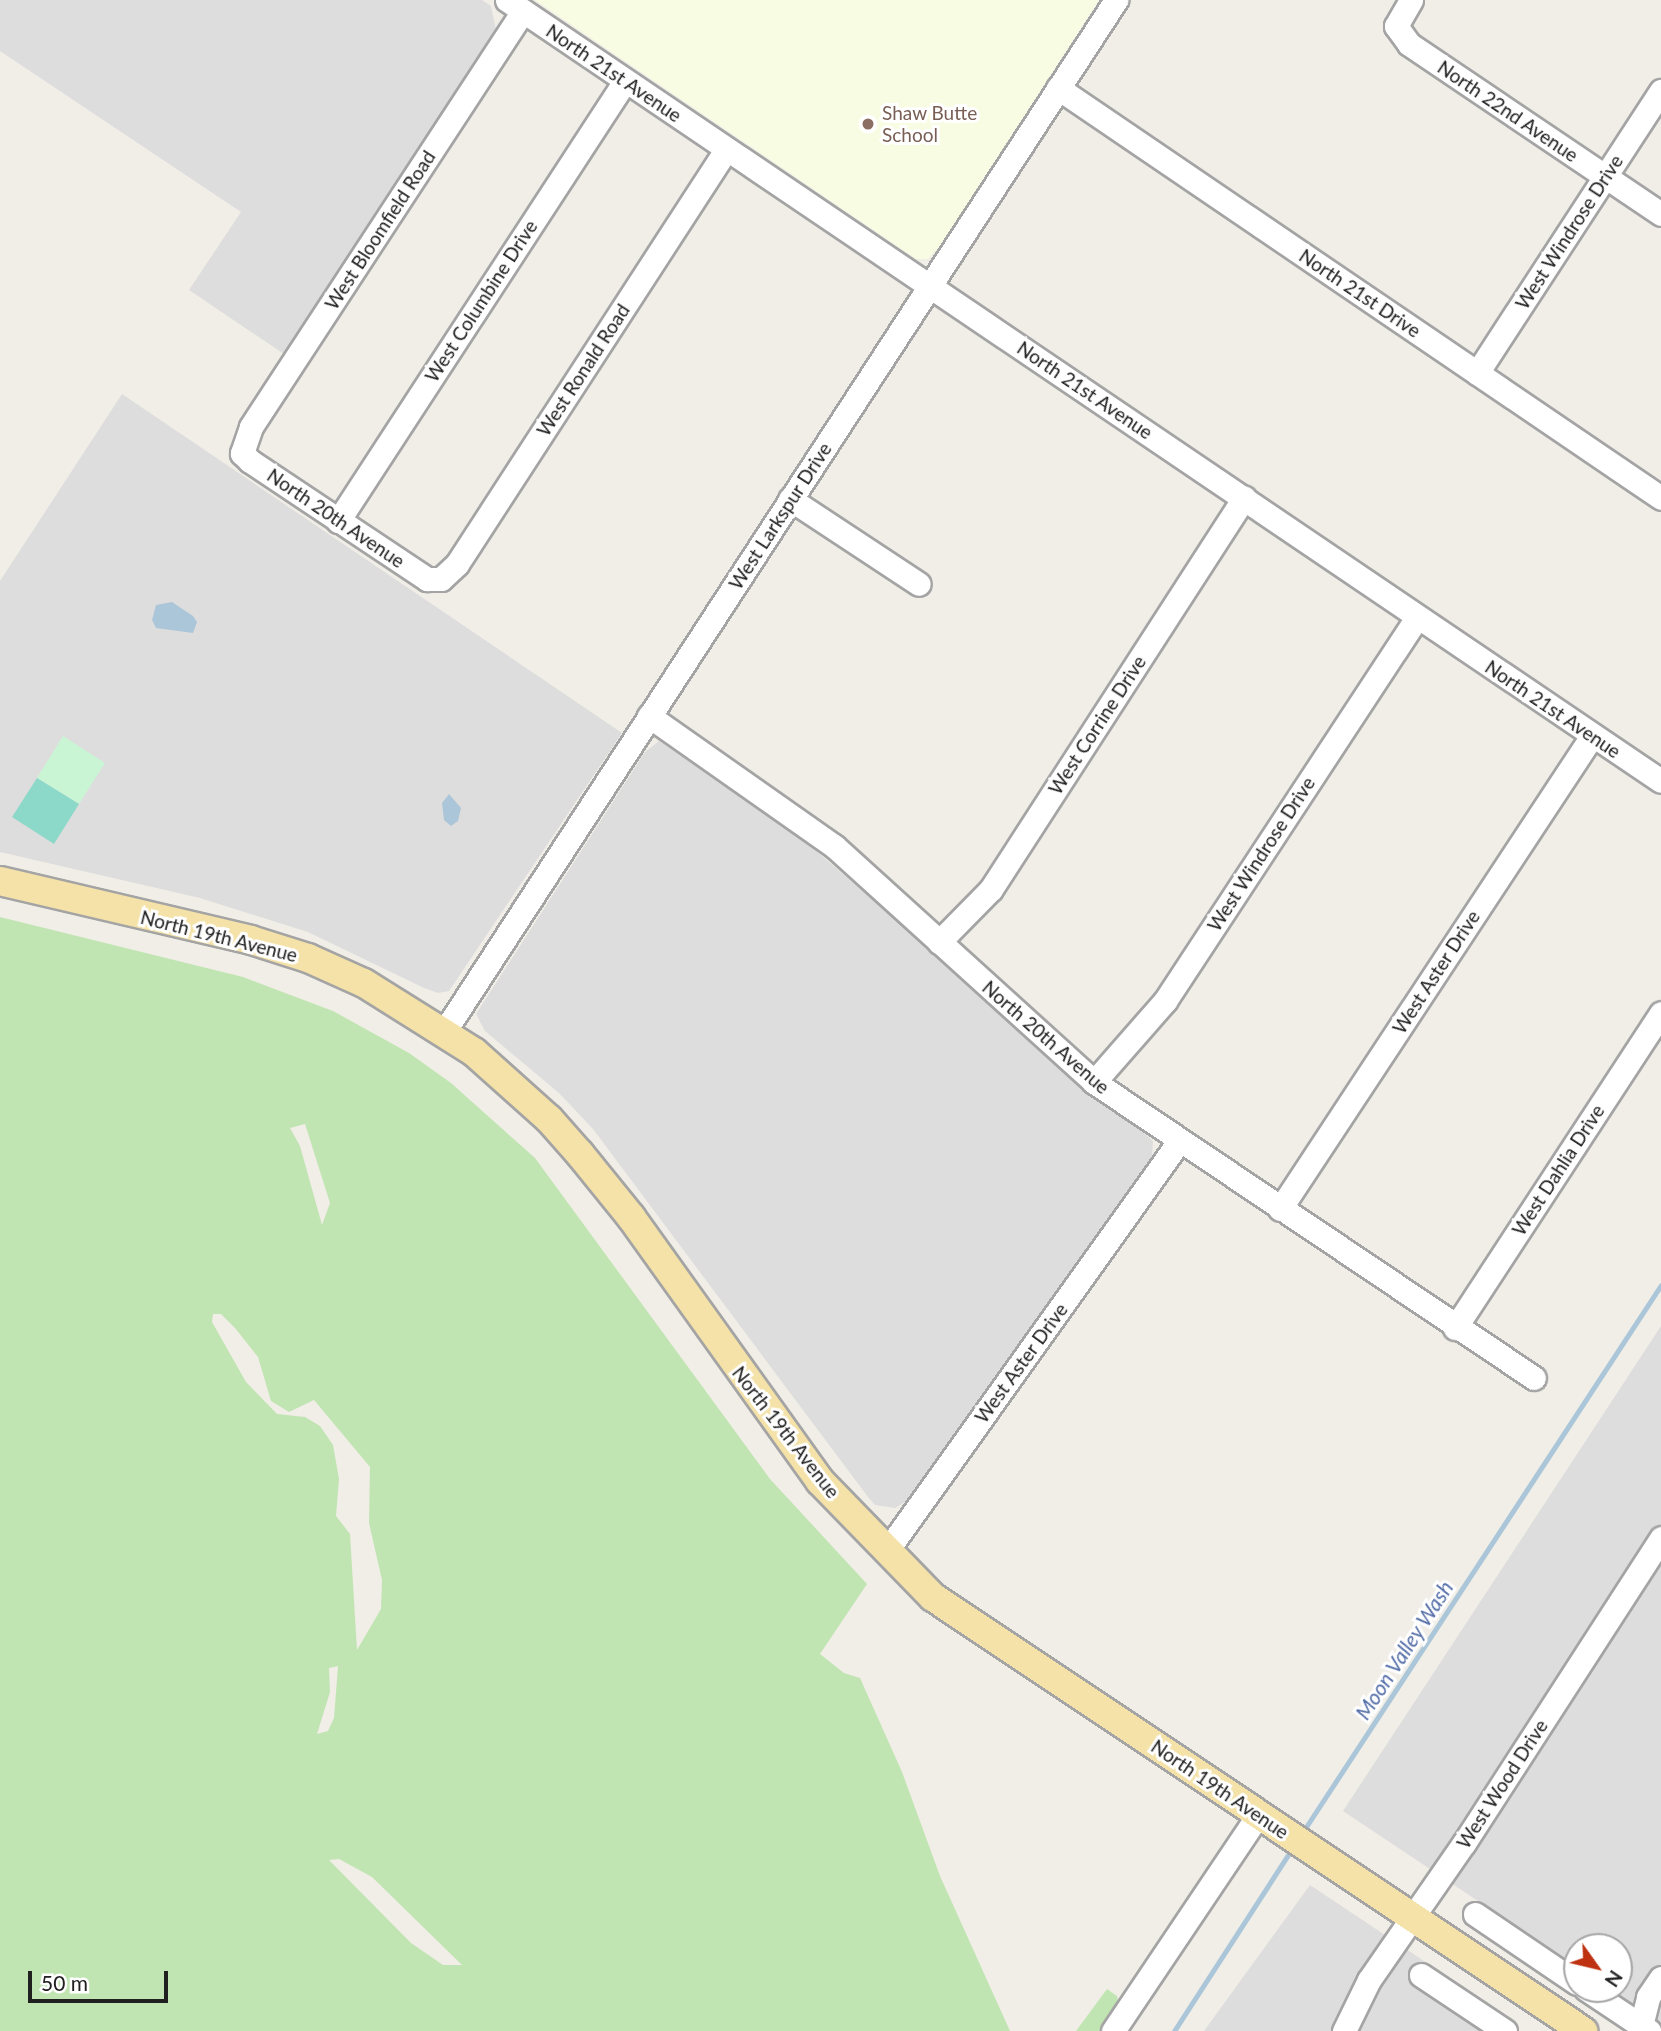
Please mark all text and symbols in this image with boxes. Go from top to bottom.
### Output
street label: North 21st Avenue [542,19,686,127]
street label: North 22nd Avenue [1433,55,1583,167]
place label: Shaw Butte School [882,102,978,146]
marker: Shaw Butte School [860,116,876,132]
street label: West Bloomfield Road [320,146,440,314]
street label: West Windrose Drive [1511,150,1627,314]
street label: West Columbine Drive [420,216,542,386]
street label: North 21st Drive [1295,244,1425,342]
street label: West Ronald Road [532,300,634,440]
street label: North 21st Avenue [1013,336,1157,444]
street label: West Larkspur Drive [724,438,836,594]
street label: North 20th Avenue [263,463,409,573]
street label: West Corrine Drive [1044,651,1150,799]
street label: North 21st Avenue [1481,655,1625,763]
street label: West Windrose Drive [1203,772,1319,936]
street label: North 19th Avenue [138,905,300,967]
street label: West Aster Drive [1387,906,1485,1038]
street label: North 20th Avenue [978,975,1114,1099]
street label: West Dahlia Drive [1507,1100,1609,1240]
street label: West Aster Drive [970,1298,1072,1428]
street label: North 19th Avenue [727,1361,845,1503]
water label: Moon Valley Wash [1349,1575,1459,1725]
street label: West Wood Drive [1452,1715,1552,1853]
street label: North 19th Avenue [1147,1734,1293,1844]
north arrow [1563,1933,1633,2003]
scale bar [32,1958,172,2002]
text: N [1601,1966,1628,1991]
text: 50 m [41,1970,88,1995]

